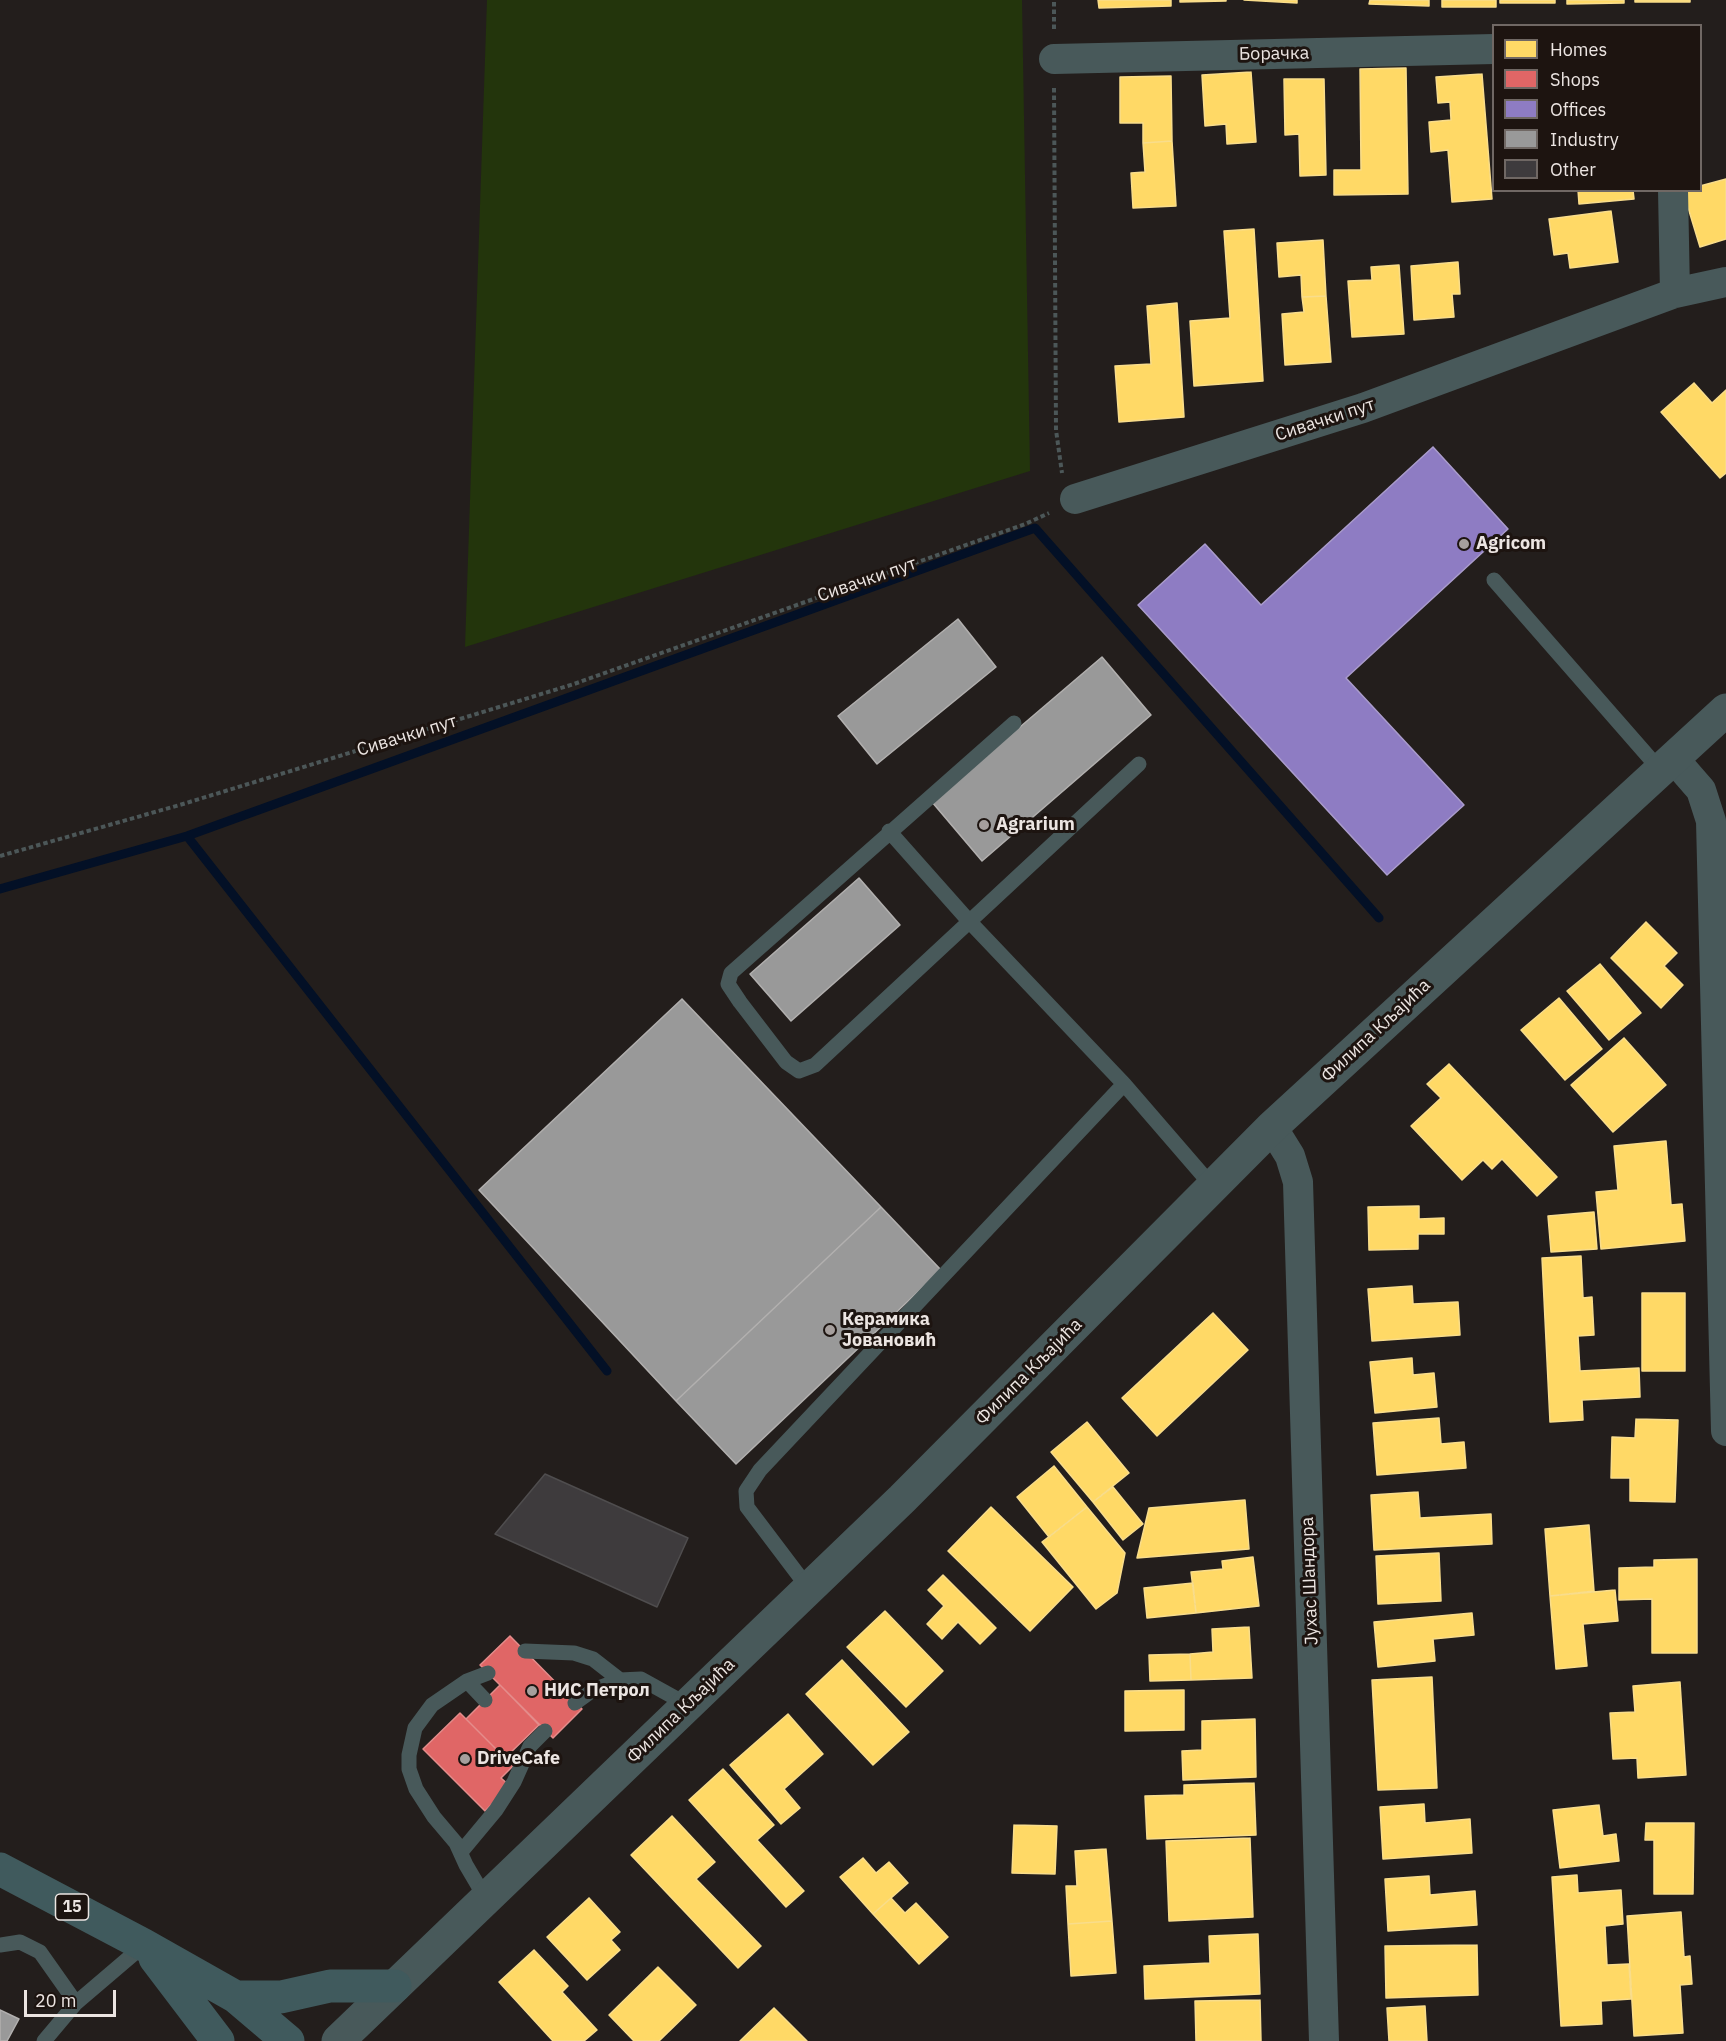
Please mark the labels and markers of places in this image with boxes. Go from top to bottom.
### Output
place label: Agricom [1476,533,1546,555]
marker: Agricom [1457,537,1471,551]
place label: Agrarium [996,814,1075,836]
marker: Agrarium [977,818,991,832]
place label: Керамика Јовановић [842,1309,936,1352]
marker: Керамика Јовановић [823,1323,837,1337]
place label: НИС Петрол [544,1680,650,1702]
marker: НИС Петрол [525,1684,539,1698]
place label: DriveCafe [477,1748,560,1770]
marker: DriveCafe [458,1752,472,1766]

